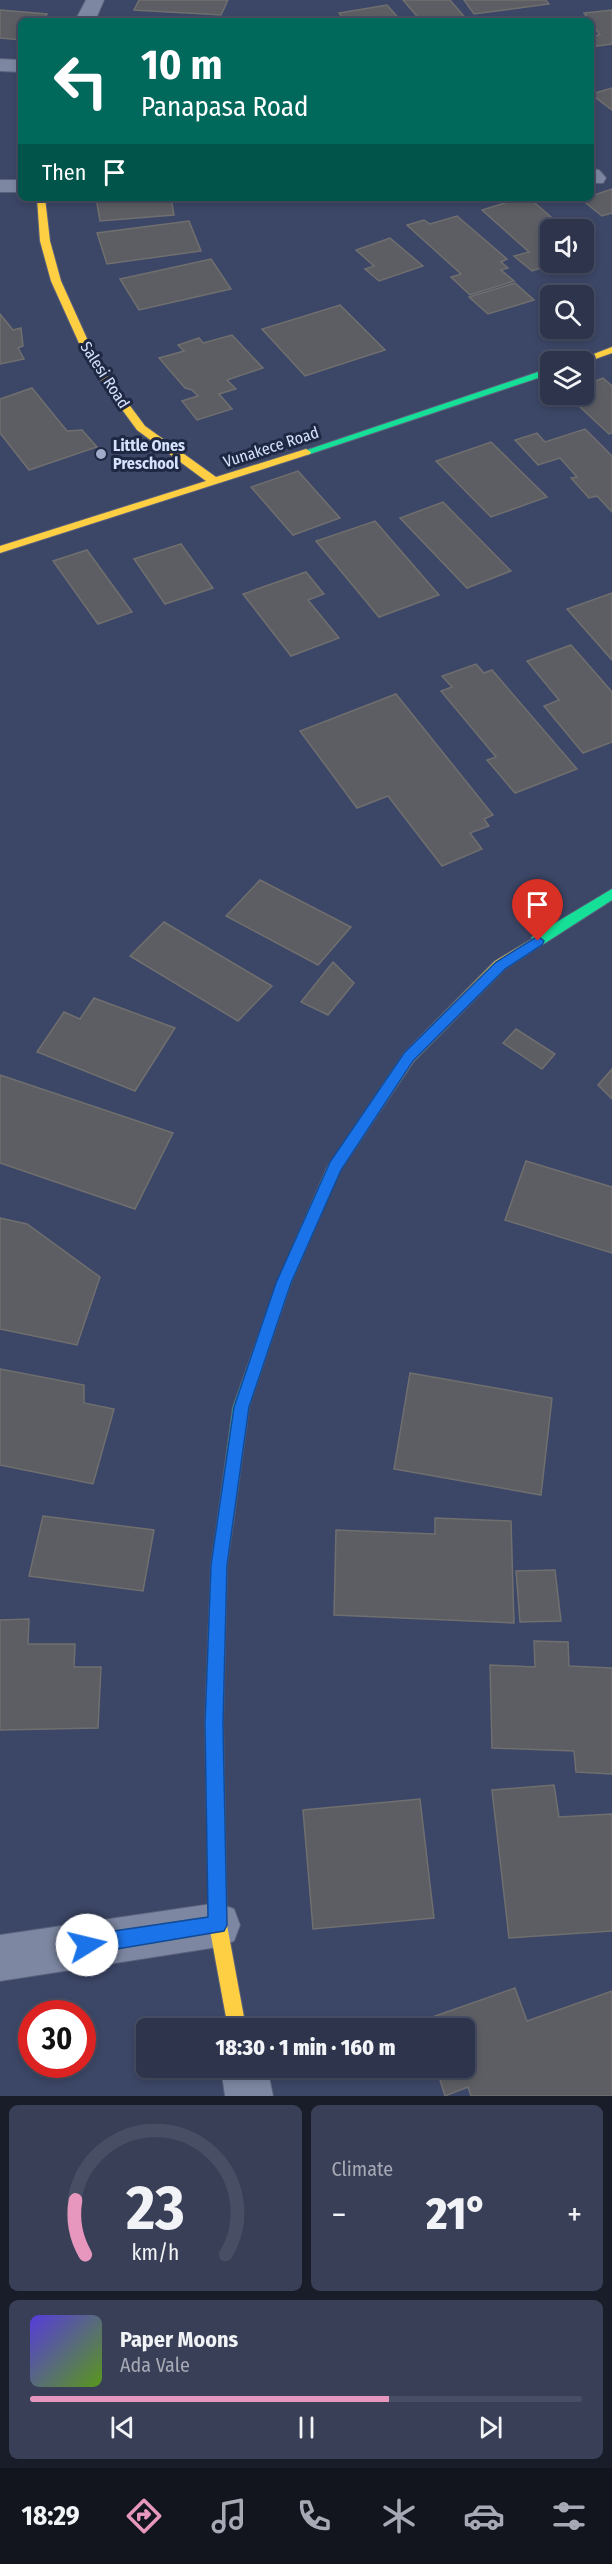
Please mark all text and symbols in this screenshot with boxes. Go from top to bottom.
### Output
text: 10 m [141,40,222,90]
icon: left [42,42,120,120]
text: Panapasa Road [141,91,308,123]
icon: arrive [98,156,131,189]
text: Then [42,159,86,186]
map controls [540,219,594,405]
button: sound [540,219,594,273]
button: search [540,285,594,339]
street label: Salesi Road [76,338,134,412]
button: layers [540,351,594,405]
street label: Vunakece Road [221,423,321,471]
place label: Little Ones Preschool [113,436,185,473]
marker: Little Ones Preschool [94,447,108,461]
pin [512,879,563,941]
icon: arrive [521,888,554,921]
position arrow [55,1913,119,1977]
speed limit sign: 30 [18,2000,96,2078]
text: 18:30 · 1 min · 160 m [216,2034,395,2061]
text: Climate [332,2157,393,2181]
text: 23 [125,2171,184,2246]
text: 21° [426,2187,487,2241]
text: − [332,2195,346,2235]
text: + [567,2195,582,2235]
text: km/h [131,2240,179,2266]
text: Paper Moons [120,2326,238,2353]
text: Ada Vale [120,2353,190,2377]
icon: previous [106,2411,139,2444]
icon: pause [290,2411,323,2444]
icon: next [474,2411,507,2444]
icon: directions [123,2495,165,2537]
icon: music [208,2495,250,2537]
icon: phone [293,2495,335,2537]
icon: climate [378,2495,420,2537]
icon: car [463,2495,505,2537]
icon: filters [548,2495,590,2537]
text: 18:29 [22,2500,80,2532]

